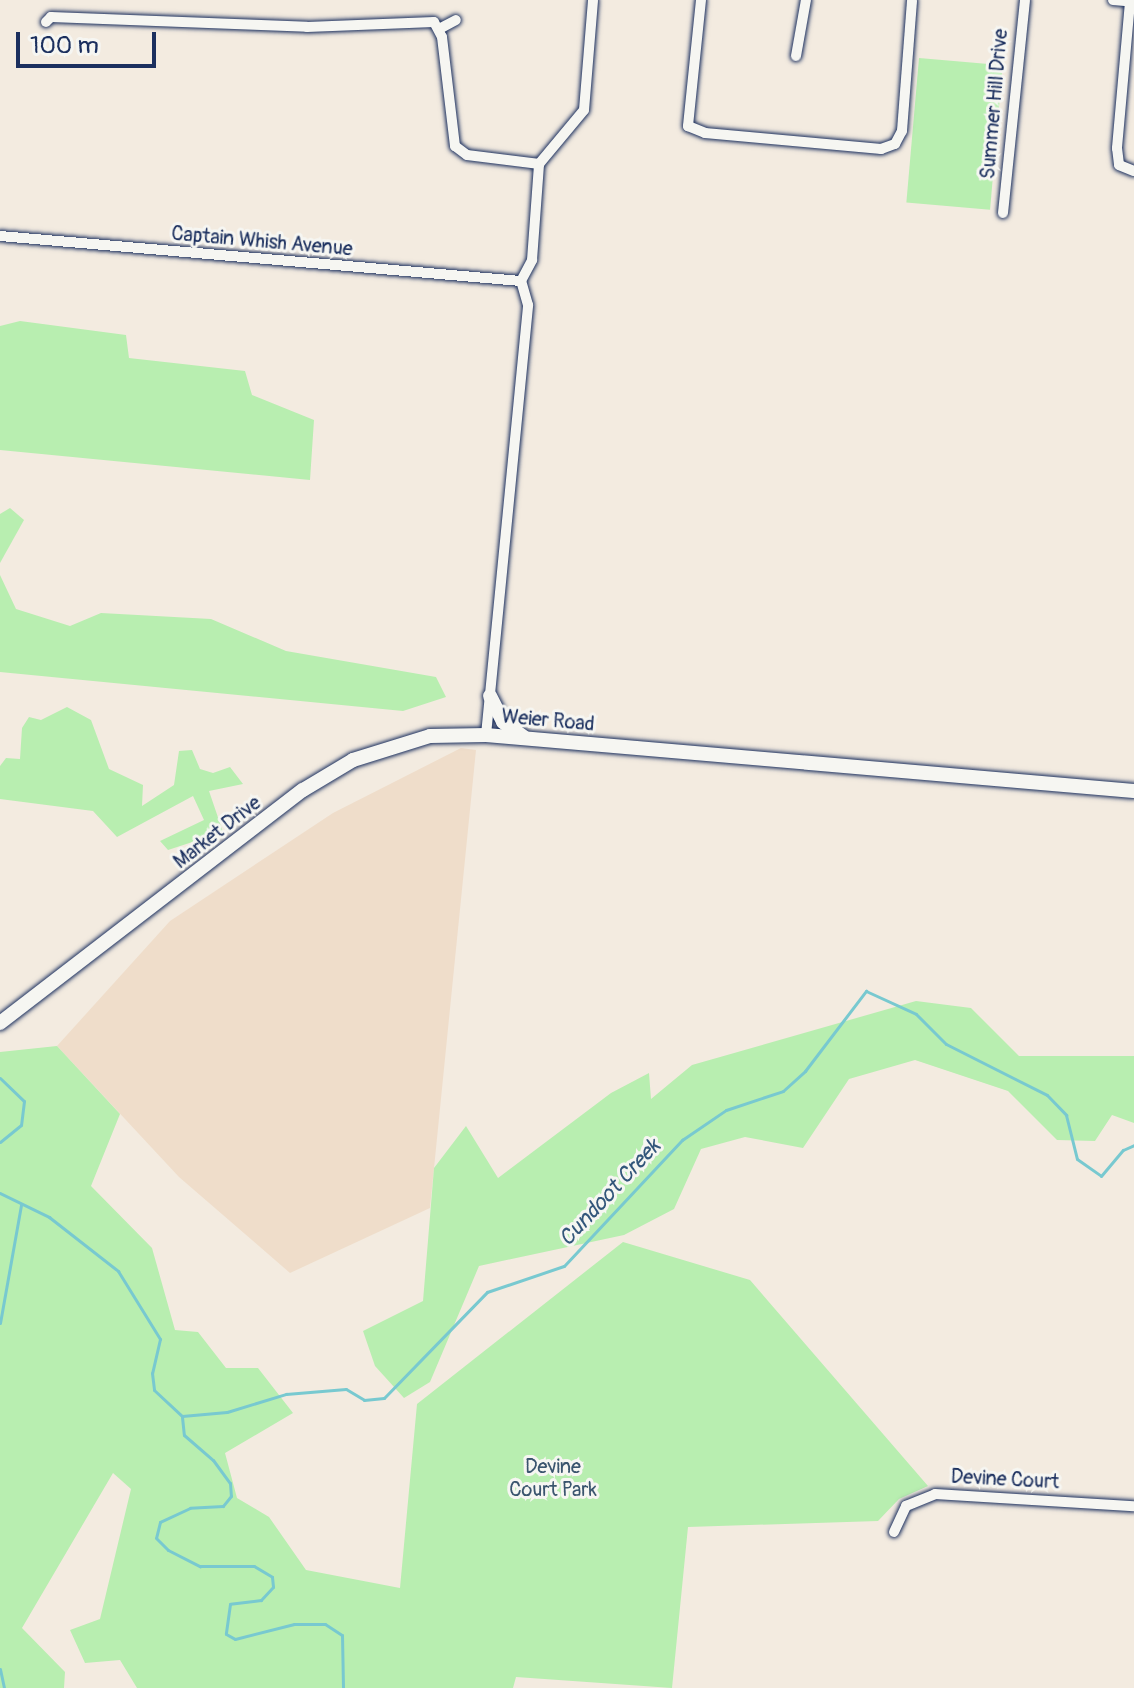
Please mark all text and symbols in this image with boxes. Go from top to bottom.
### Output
scale bar [20,16,160,66]
street label: Summer Hill Drive [975,28,1013,180]
text: 100 m [30,31,99,60]
street label: Captain Whish Avenue [170,221,354,261]
street label: Weier Road [501,704,595,736]
street label: Market Drive [169,790,265,874]
water label: Cundoot Creek [554,1134,666,1252]
park label: Devine Court Park [509,1455,597,1502]
street label: Devine Court [950,1464,1060,1494]

